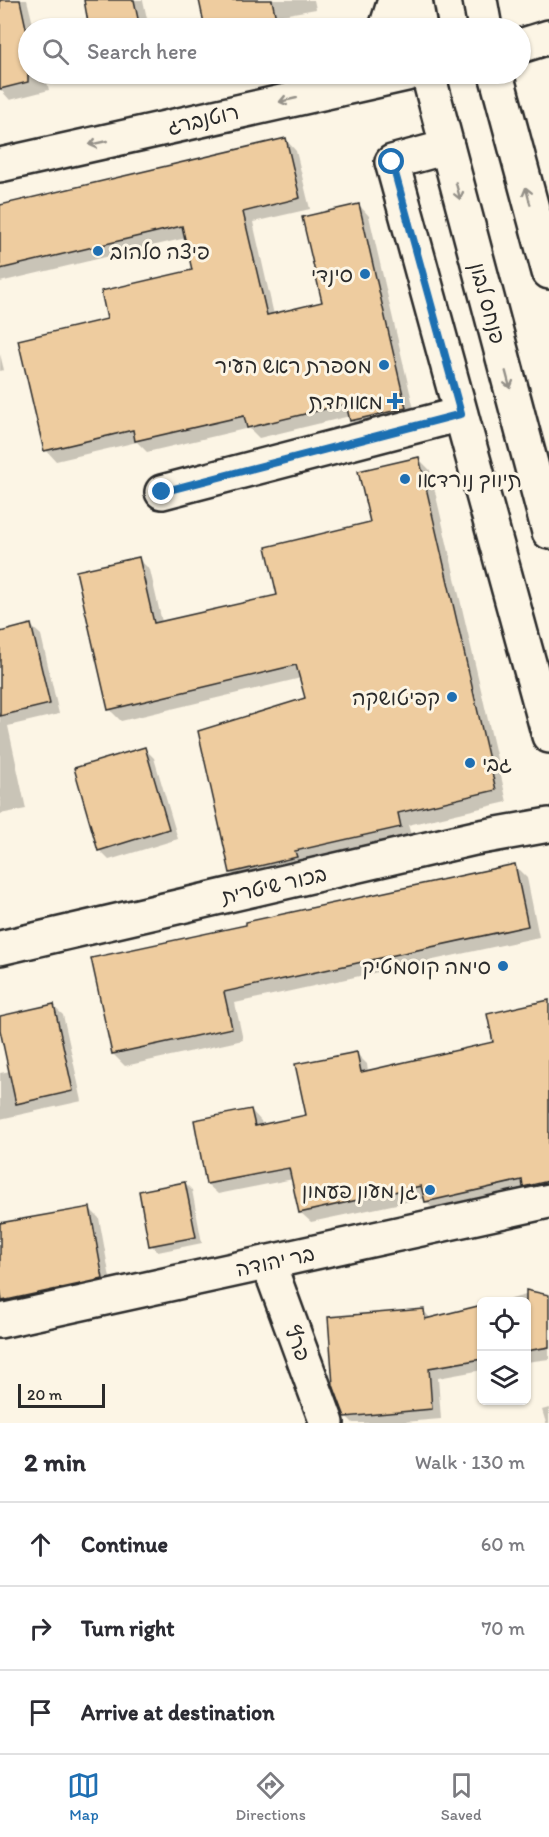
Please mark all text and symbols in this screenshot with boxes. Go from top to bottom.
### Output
search box [18,18,531,84]
icon: search [39,35,72,68]
text: Search here [87,38,197,65]
one-way arrow [279,95,298,106]
street label: רוטנברג [165,99,241,140]
one-way arrow [89,137,108,149]
route start [378,148,404,174]
one-way arrow [453,181,465,200]
one-way arrow [522,186,534,205]
place label: פיצה סלהוב [110,239,210,264]
marker: פיצה סלהוב [91,244,105,258]
street label: פנחס לבון [464,260,511,347]
place label: סינדי [311,262,353,287]
marker: סינדי [358,267,372,281]
place label: מספרת ראש העיר [215,353,372,378]
marker: מספרת ראש העיר [377,358,391,372]
one-way arrow [503,370,515,389]
place label: מאוחדת [309,389,383,414]
marker: מאוחדת [388,394,402,408]
place label: תיווך נורדאו [417,467,522,493]
marker: תיווך נורדאו [398,472,412,486]
route end [148,478,174,504]
place label: קפיטושקה [352,685,440,711]
marker: קפיטושקה [445,690,459,704]
place label: גבי [482,751,512,776]
marker: גבי [463,756,477,770]
street label: בכור שיטרית [218,861,329,909]
place label: סימה קוסמטיק [362,954,491,980]
marker: סימה קוסמטיק [496,959,510,973]
place label: גן מעון פעמון [302,1178,418,1204]
marker: גן מעון פעמון [423,1183,437,1197]
street label: בר יהודה [233,1240,317,1282]
map controls [477,1297,531,1405]
button: locate [477,1297,531,1351]
street label: פרץ [280,1322,316,1364]
button: layers [477,1351,531,1405]
scale bar [18,1381,105,1408]
text: 20 m [27,1385,62,1404]
text: 2 min [24,1446,86,1478]
text: Walk · 130 m [415,1450,525,1474]
icon: ahead [24,1528,57,1561]
text: Continue [81,1531,168,1558]
text: 60 m [481,1532,525,1556]
icon: right [24,1612,57,1645]
text: Turn right [81,1615,175,1642]
text: 70 m [481,1616,525,1640]
icon: arrive [24,1696,57,1729]
text: Arrive at destination [81,1699,275,1726]
tab: Map [67,1769,100,1824]
tab: Directions [235,1769,306,1824]
tab: Saved [441,1769,482,1824]

